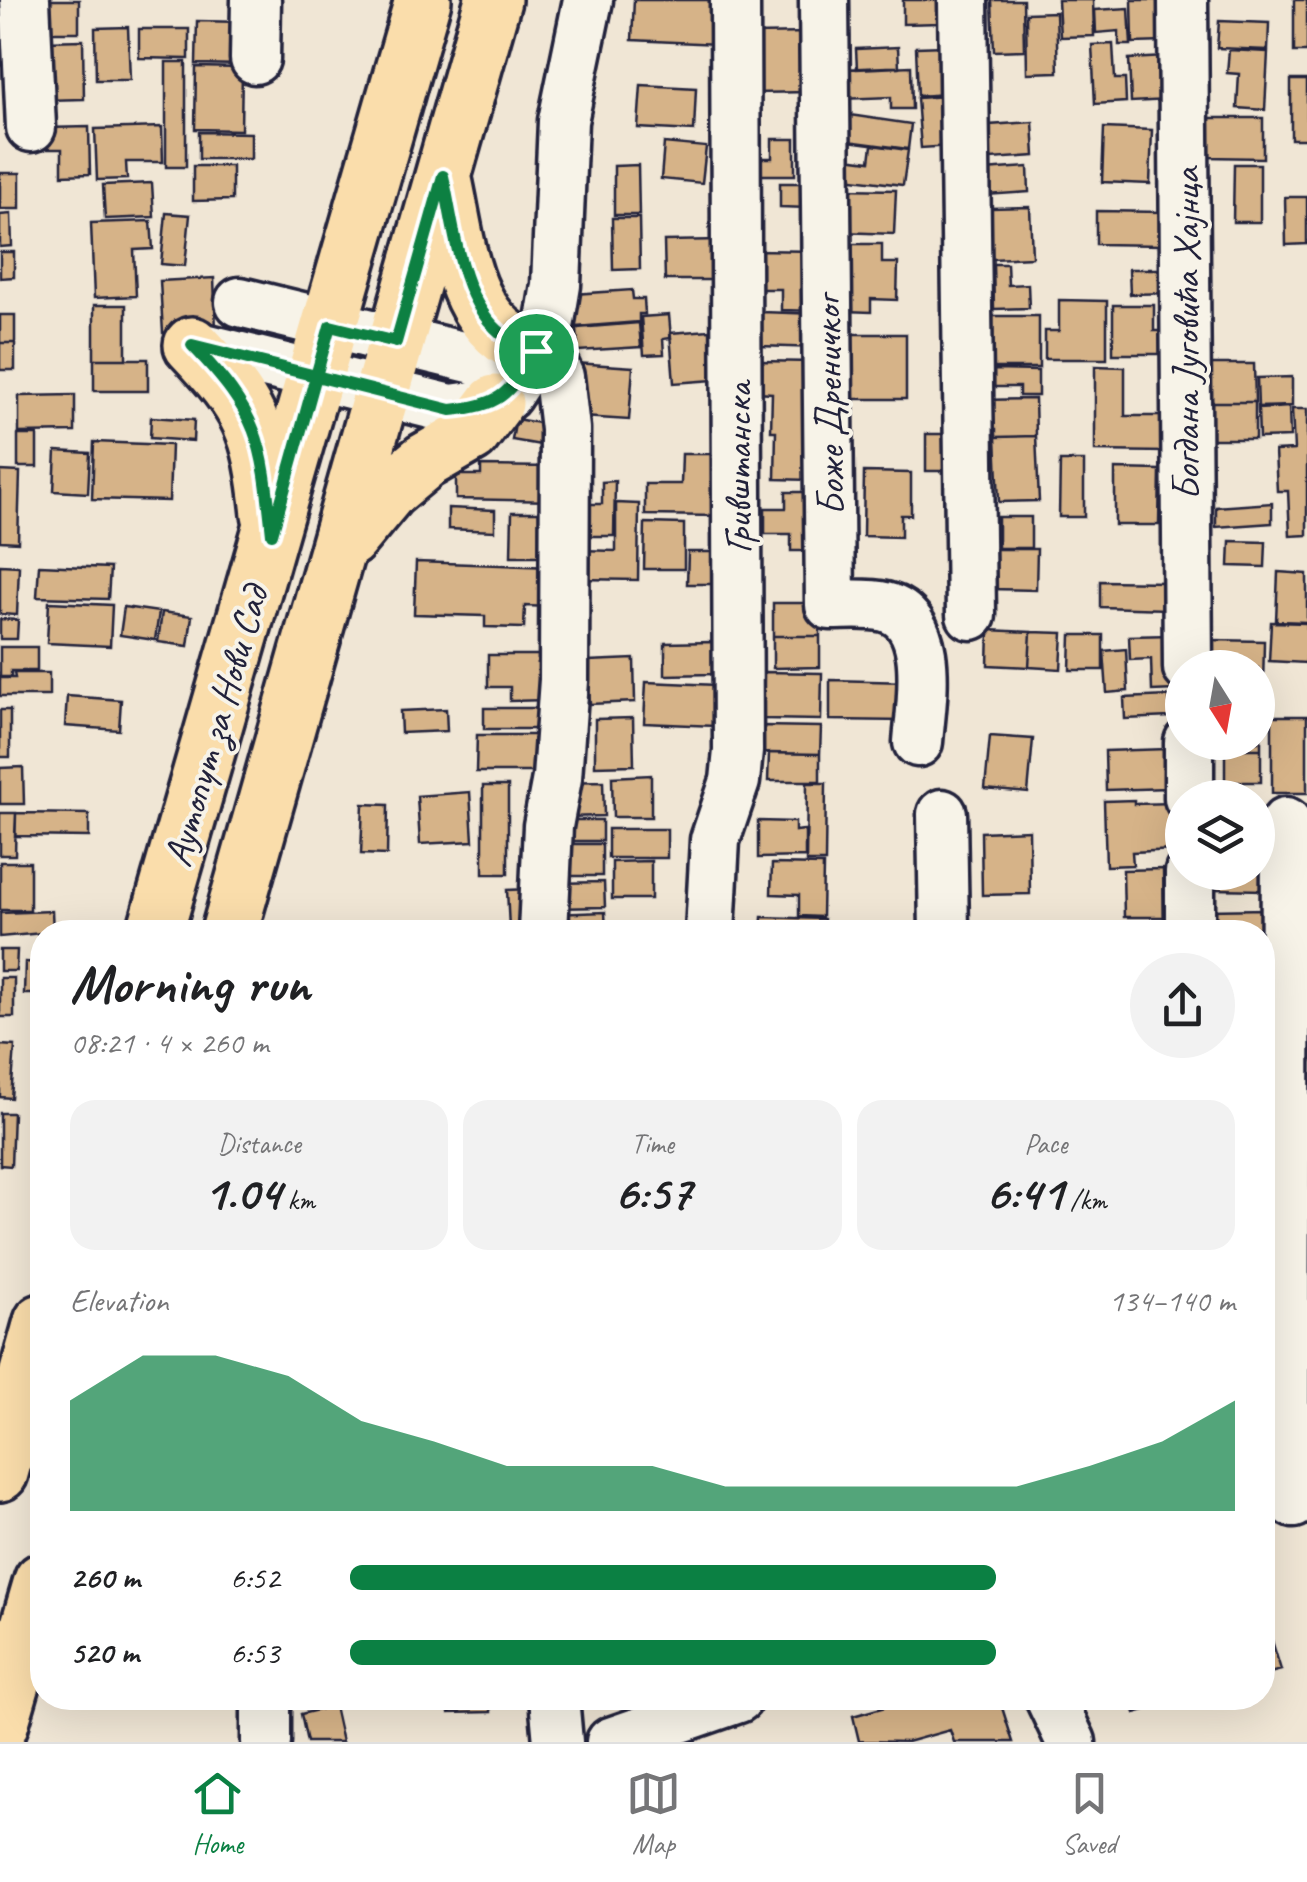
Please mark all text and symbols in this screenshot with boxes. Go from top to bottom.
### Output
street label: Богдана Југовића Хајнца [1161,165,1211,500]
street label: Боже Дреничког [802,290,856,516]
pin [494,309,579,394]
icon: arrive [509,324,564,379]
street label: Гривштанска [713,379,763,554]
street label: Аутопут за Нови Сад [152,577,281,872]
north arrow [1165,650,1275,760]
map controls [1165,650,1275,890]
button: layers [1165,780,1275,890]
text: Morning run [70,949,310,1019]
button: share [1130,953,1235,1058]
text: 08:21 · 4 × 260 m [70,1022,268,1063]
text: Distance [217,1126,301,1161]
text: Time [631,1126,674,1161]
text: Pace [1024,1126,1067,1161]
text: 1.04 [203,1161,281,1224]
text: 6:57 [614,1161,691,1224]
text: 6:41 [985,1161,1063,1224]
text: km [281,1182,315,1217]
text: /km [1063,1182,1107,1217]
text: Elevation [70,1280,168,1321]
text: 134–140 m [1109,1280,1235,1321]
text: 260 m [70,1557,140,1598]
text: 6:52 [230,1557,280,1598]
text: 520 m [70,1632,139,1673]
text: 6:53 [230,1632,280,1673]
tab: Home [190,1766,245,1861]
tab: Map [626,1766,681,1861]
tab: Saved [1062,1766,1117,1861]

